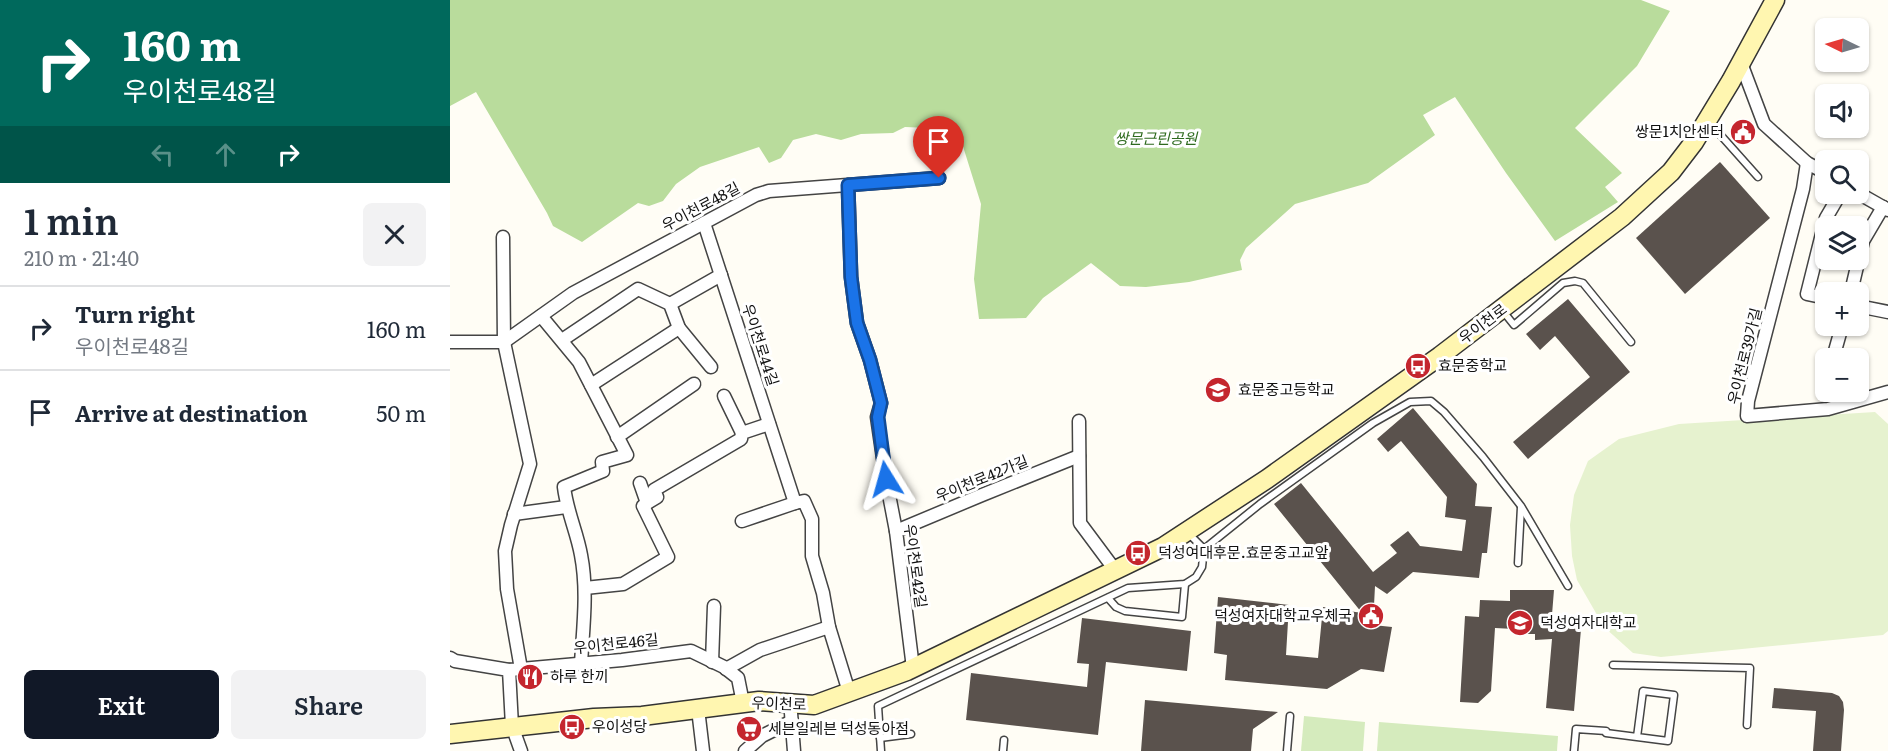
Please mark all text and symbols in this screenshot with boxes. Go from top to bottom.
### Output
text: 160 m [123,12,241,74]
north arrow [1815,18,1869,72]
map controls [1815,18,1869,402]
icon: right [24,24,102,102]
text: 우이천로48길 [123,69,277,109]
button: sound [1815,84,1869,138]
pin [913,116,964,178]
public building icon: 쌍문1치안센터 [1728,117,1758,147]
place label: 쌍문1치안센터 [1635,119,1724,142]
icon: arrive [922,125,955,158]
park label: 쌍문근린공원 [1115,126,1199,149]
icon: left [146,138,179,171]
icon: ahead [209,138,242,171]
icon: right [272,138,305,171]
button: search [1815,150,1869,204]
street label: 우이천로48길 [657,175,743,236]
text: 1 min [24,193,119,246]
button: close [363,203,426,266]
button: layers [1815,216,1869,270]
text: 210 m · 21:40 [24,242,139,272]
button: + [1815,282,1869,336]
text: Turn right [75,297,195,330]
street label: 우이천로 [1453,297,1511,349]
street label: 우이천로44길 [737,300,786,389]
street label: 우이천로39가길 [1720,305,1767,406]
icon: right [24,312,57,345]
text: 160 m [367,312,426,345]
text: 우이천로48길 [75,330,189,360]
button: − [1815,348,1869,402]
bus stop icon: 효문중학교 [1403,351,1433,381]
place label: 효문중학교 [1438,353,1507,376]
school or university icon: 효문중고등학교 [1203,375,1233,405]
place label: 효문중고등학교 [1238,377,1335,400]
icon: arrive [24,396,57,429]
text: Arrive at destination [75,396,308,429]
text: 50 m [376,396,426,429]
position arrow [854,447,918,511]
street label: 우이천로42가길 [931,448,1031,507]
street label: 우이천로42길 [899,522,934,609]
bus stop icon: 덕성여대후문.효문중고교앞 [1123,538,1153,568]
place label: 덕성여대후문.효문중고교앞 [1158,540,1329,563]
public building icon: 덕성여자대학교우체국 [1356,601,1386,631]
place label: 덕성여자대학교우체국 [1214,603,1352,626]
school or university icon: 덕성여자대학교 [1505,608,1535,638]
place label: 덕성여자대학교 [1540,610,1637,633]
street label: 우이천로46길 [572,627,659,658]
restaurant icon: 하루 한끼 [515,662,545,692]
place label: 하루 한끼 [550,664,608,687]
button: Exit [24,670,219,739]
button: Share [231,670,426,739]
street label: 우이천로 [751,690,807,715]
bus stop icon: 우이성당 [557,712,587,742]
place label: 우이성당 [592,714,647,737]
supermarket icon: 세븐일레븐 덕성동아점 [734,714,764,744]
place label: 세븐일레븐 덕성동아점 [768,716,909,739]

